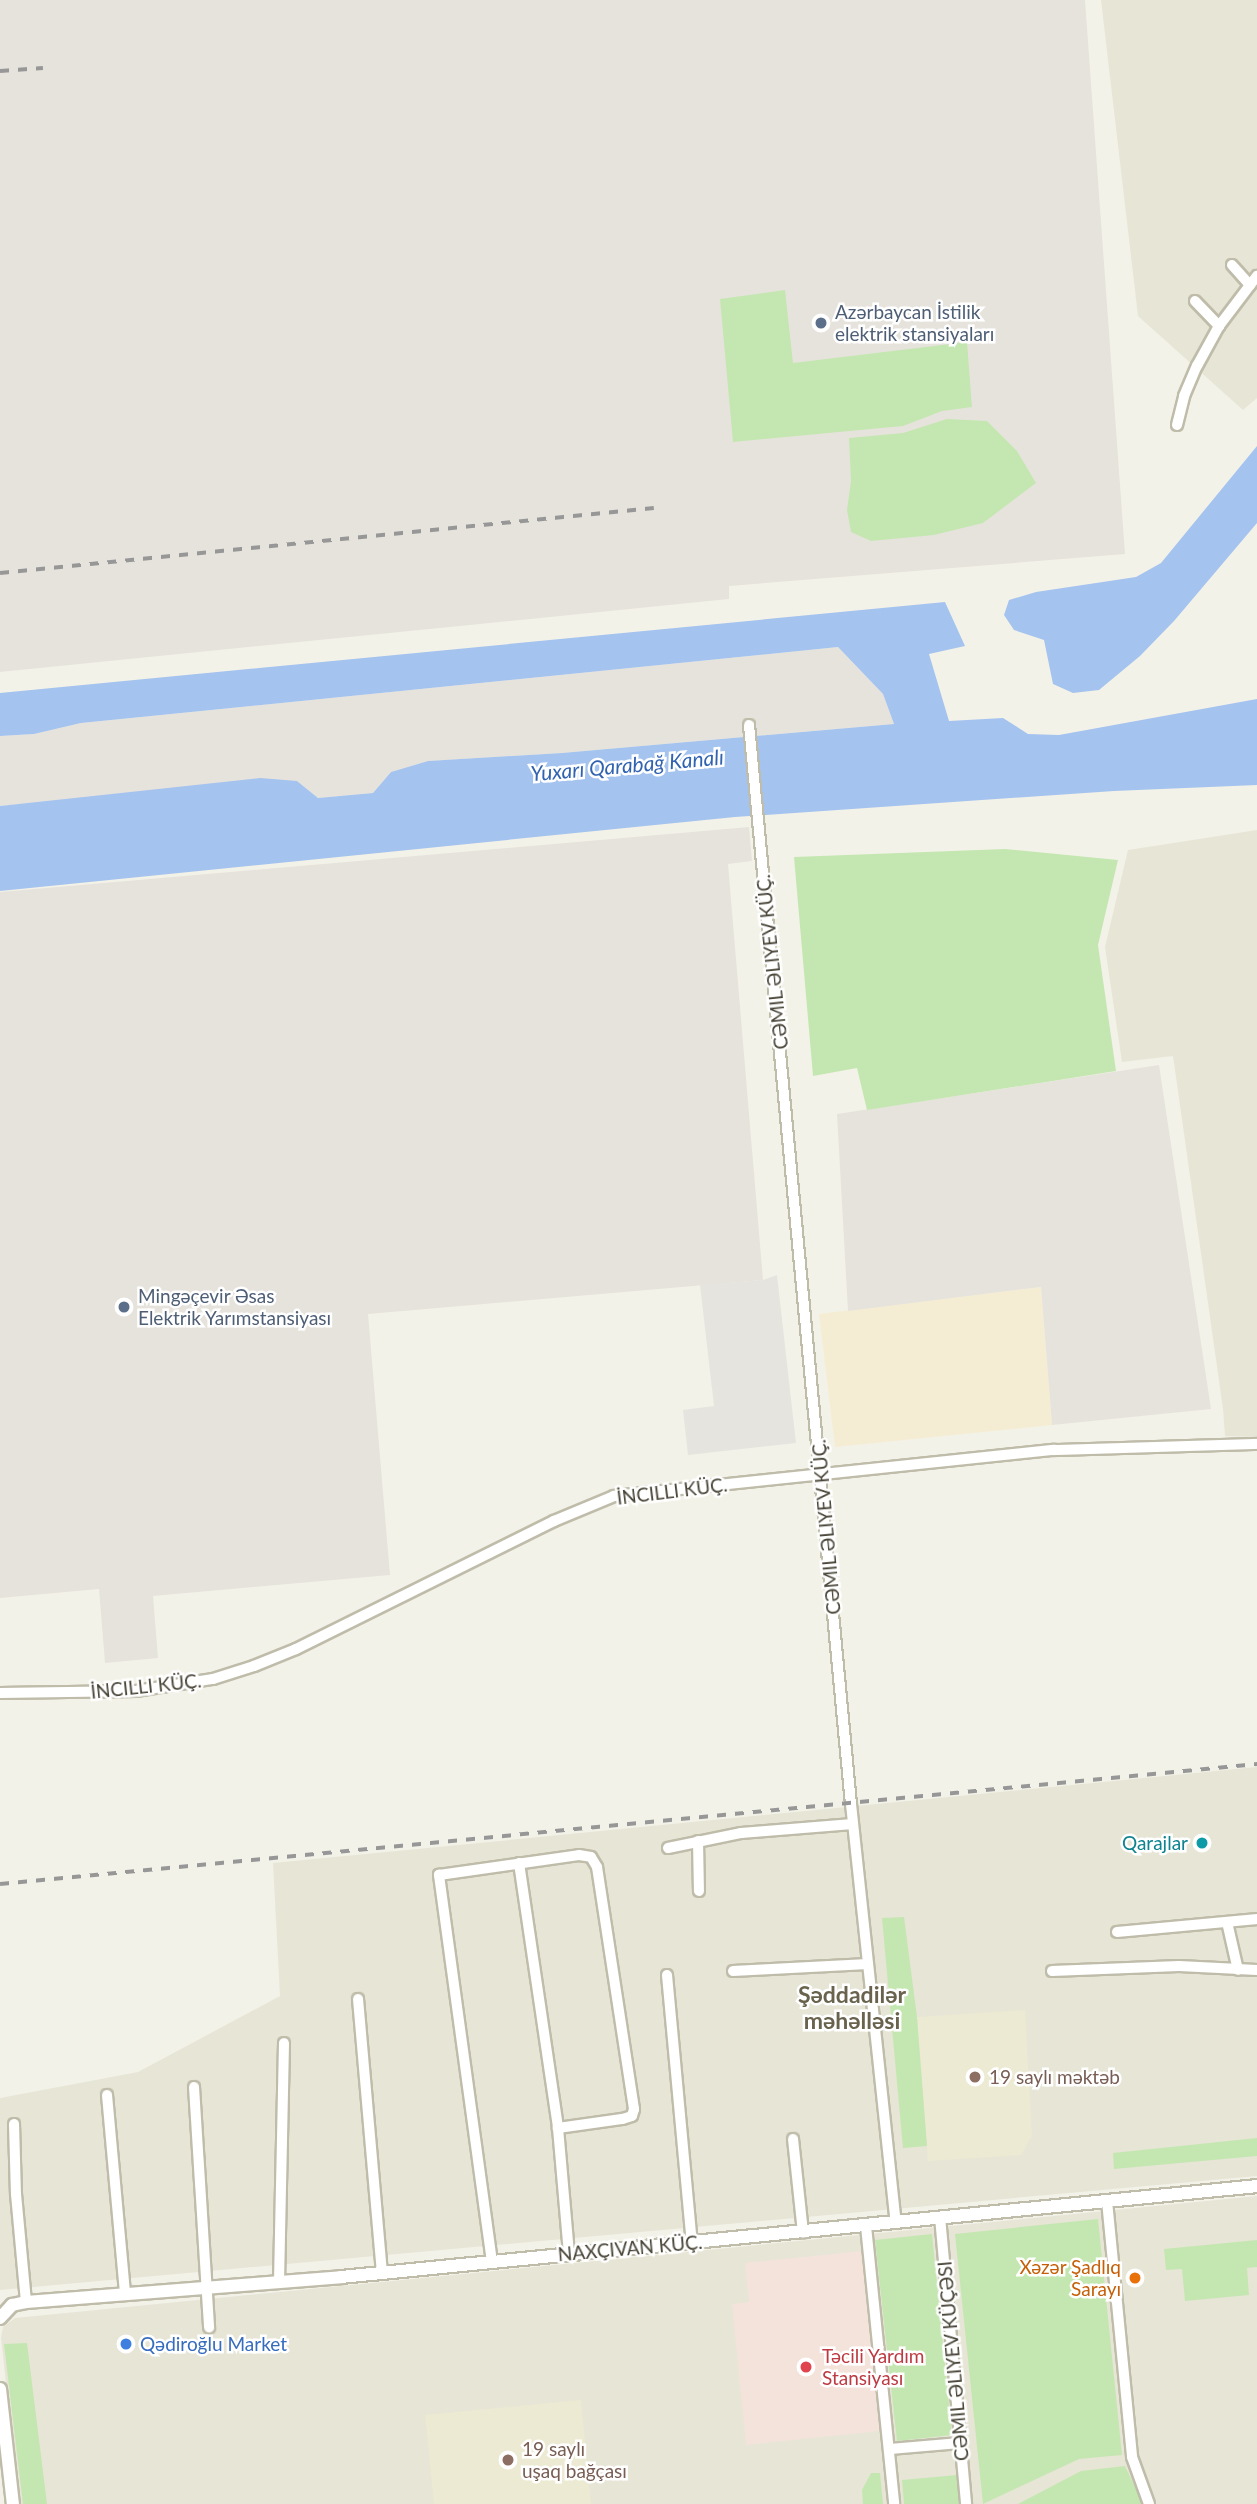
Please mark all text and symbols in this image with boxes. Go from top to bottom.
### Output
place label: Azərbaycan İstilik elektrik stansiyaları [835,301,994,345]
marker: Azərbaycan İstilik elektrik stansiyaları [813,315,829,331]
water label: Yuxarı Qarabağ Kanalı [529,744,725,786]
street label: CƏMIL ƏLIYEV KÜÇ. [751,873,793,1051]
place label: Mingəçevir Əsas Elektrik Yarımstansiyası [138,1285,332,1329]
marker: Mingəçevir Əsas Elektrik Yarımstansiyası [116,1299,132,1315]
street label: CƏMIL ƏLIYEV KÜÇ. [807,1438,845,1616]
street label: İNCILLI KÜÇ. [615,1473,729,1509]
street label: İNCILLI KÜÇ. [89,1669,203,1703]
place label: Qarajlar [1122,1832,1188,1854]
marker: Qarajlar [1194,1835,1210,1851]
district label: Şəddadilər məhəlləsi [798,1980,906,2034]
place label: 19 saylı məktəb [989,2066,1120,2088]
marker: 19 saylı məktəb [967,2069,983,2085]
street label: NAXÇIVAN KÜÇ. [557,2230,703,2266]
place label: Xəzər Şadlıq Sarayı [1019,2256,1121,2300]
street label: CƏMIL ƏLIYEV KÜÇƏSI [933,2259,973,2463]
marker: Xəzər Şadlıq Sarayı [1127,2270,1143,2286]
place label: Qədiroğlu Market [140,2333,287,2355]
marker: Qədiroğlu Market [118,2336,134,2352]
place label: Təcili Yardım Stansiyası [822,2345,925,2389]
marker: Təcili Yardım Stansiyası [796,2357,816,2377]
place label: 19 saylı uşaq bağçası [522,2438,627,2482]
marker: 19 saylı uşaq bağçası [500,2452,516,2468]

